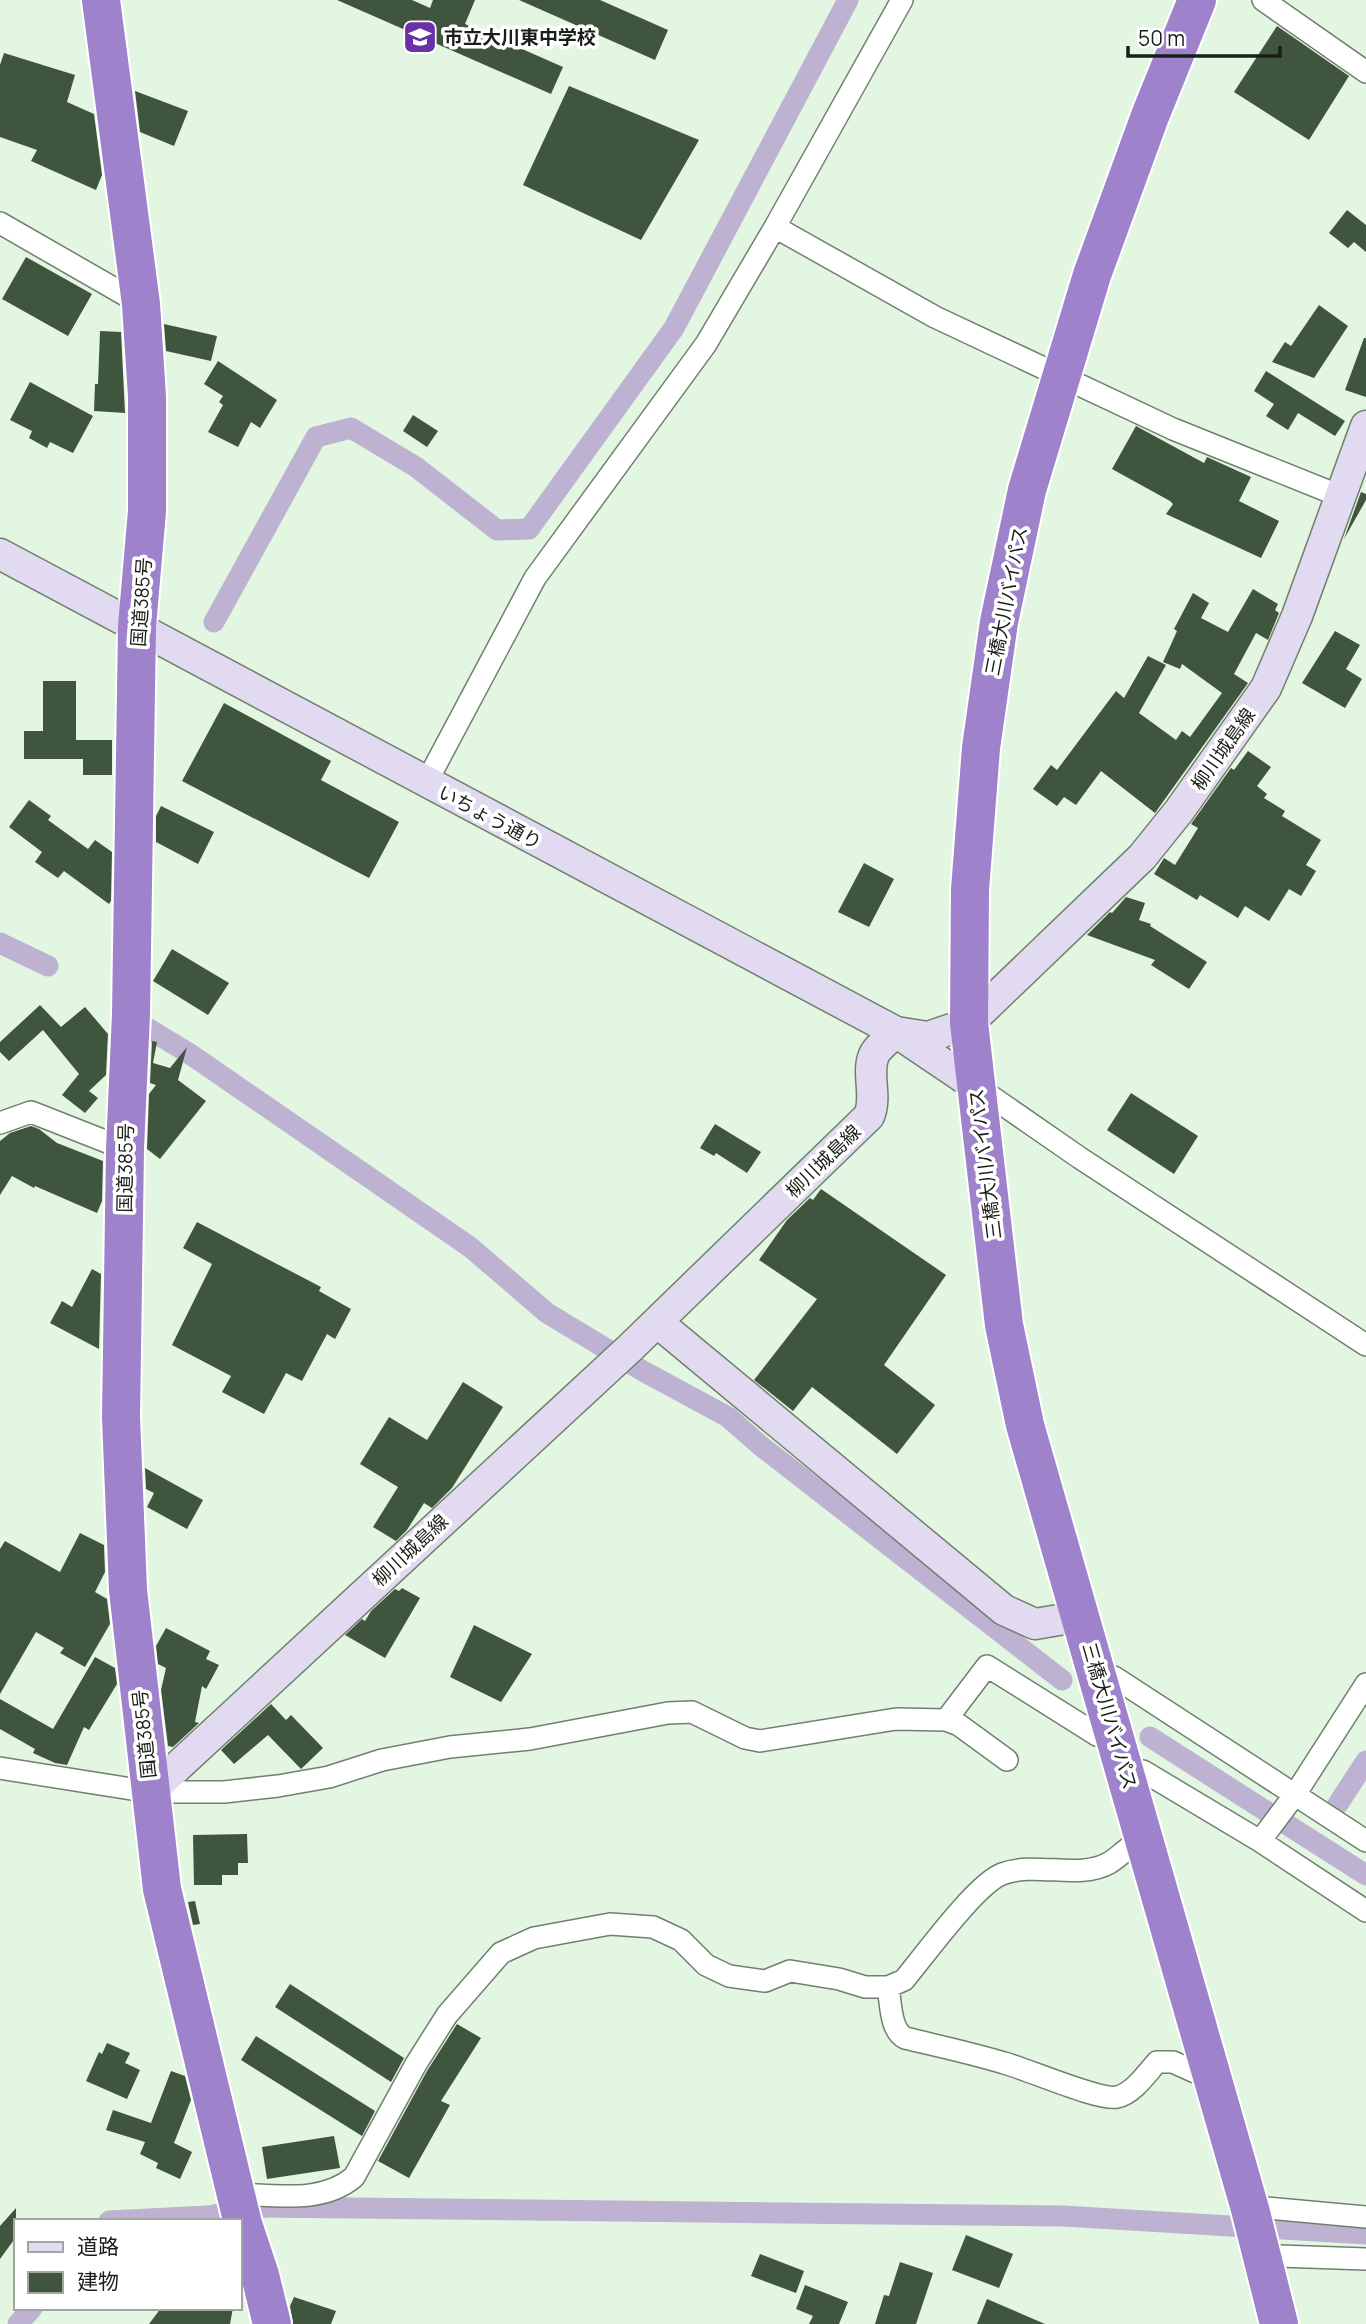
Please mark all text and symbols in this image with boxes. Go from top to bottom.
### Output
scale bar [1128,14,1280,58]
school or university icon: 市立大川東中学校 [401,18,439,56]
place label: 市立大川東中学校 [444,24,596,50]
text: 50 m [1138,24,1185,52]
street label: 三橋大川バイパス [979,524,1033,678]
street label: 国道385号 [125,556,157,648]
street label: 柳川城島線 [1185,703,1261,795]
street label: いちょう通り [434,779,546,855]
street label: 三橋大川バイパス [963,1087,1007,1241]
street label: 柳川城島線 [780,1119,866,1203]
street label: 国道385号 [111,1123,139,1213]
street label: 柳川城島線 [366,1508,454,1592]
street label: 三橋大川バイパス [1077,1640,1143,1792]
street label: 国道385号 [126,1688,162,1780]
legend [14,2219,242,2310]
text: 道路 [77,2232,119,2260]
text: 建物 [77,2267,119,2295]

